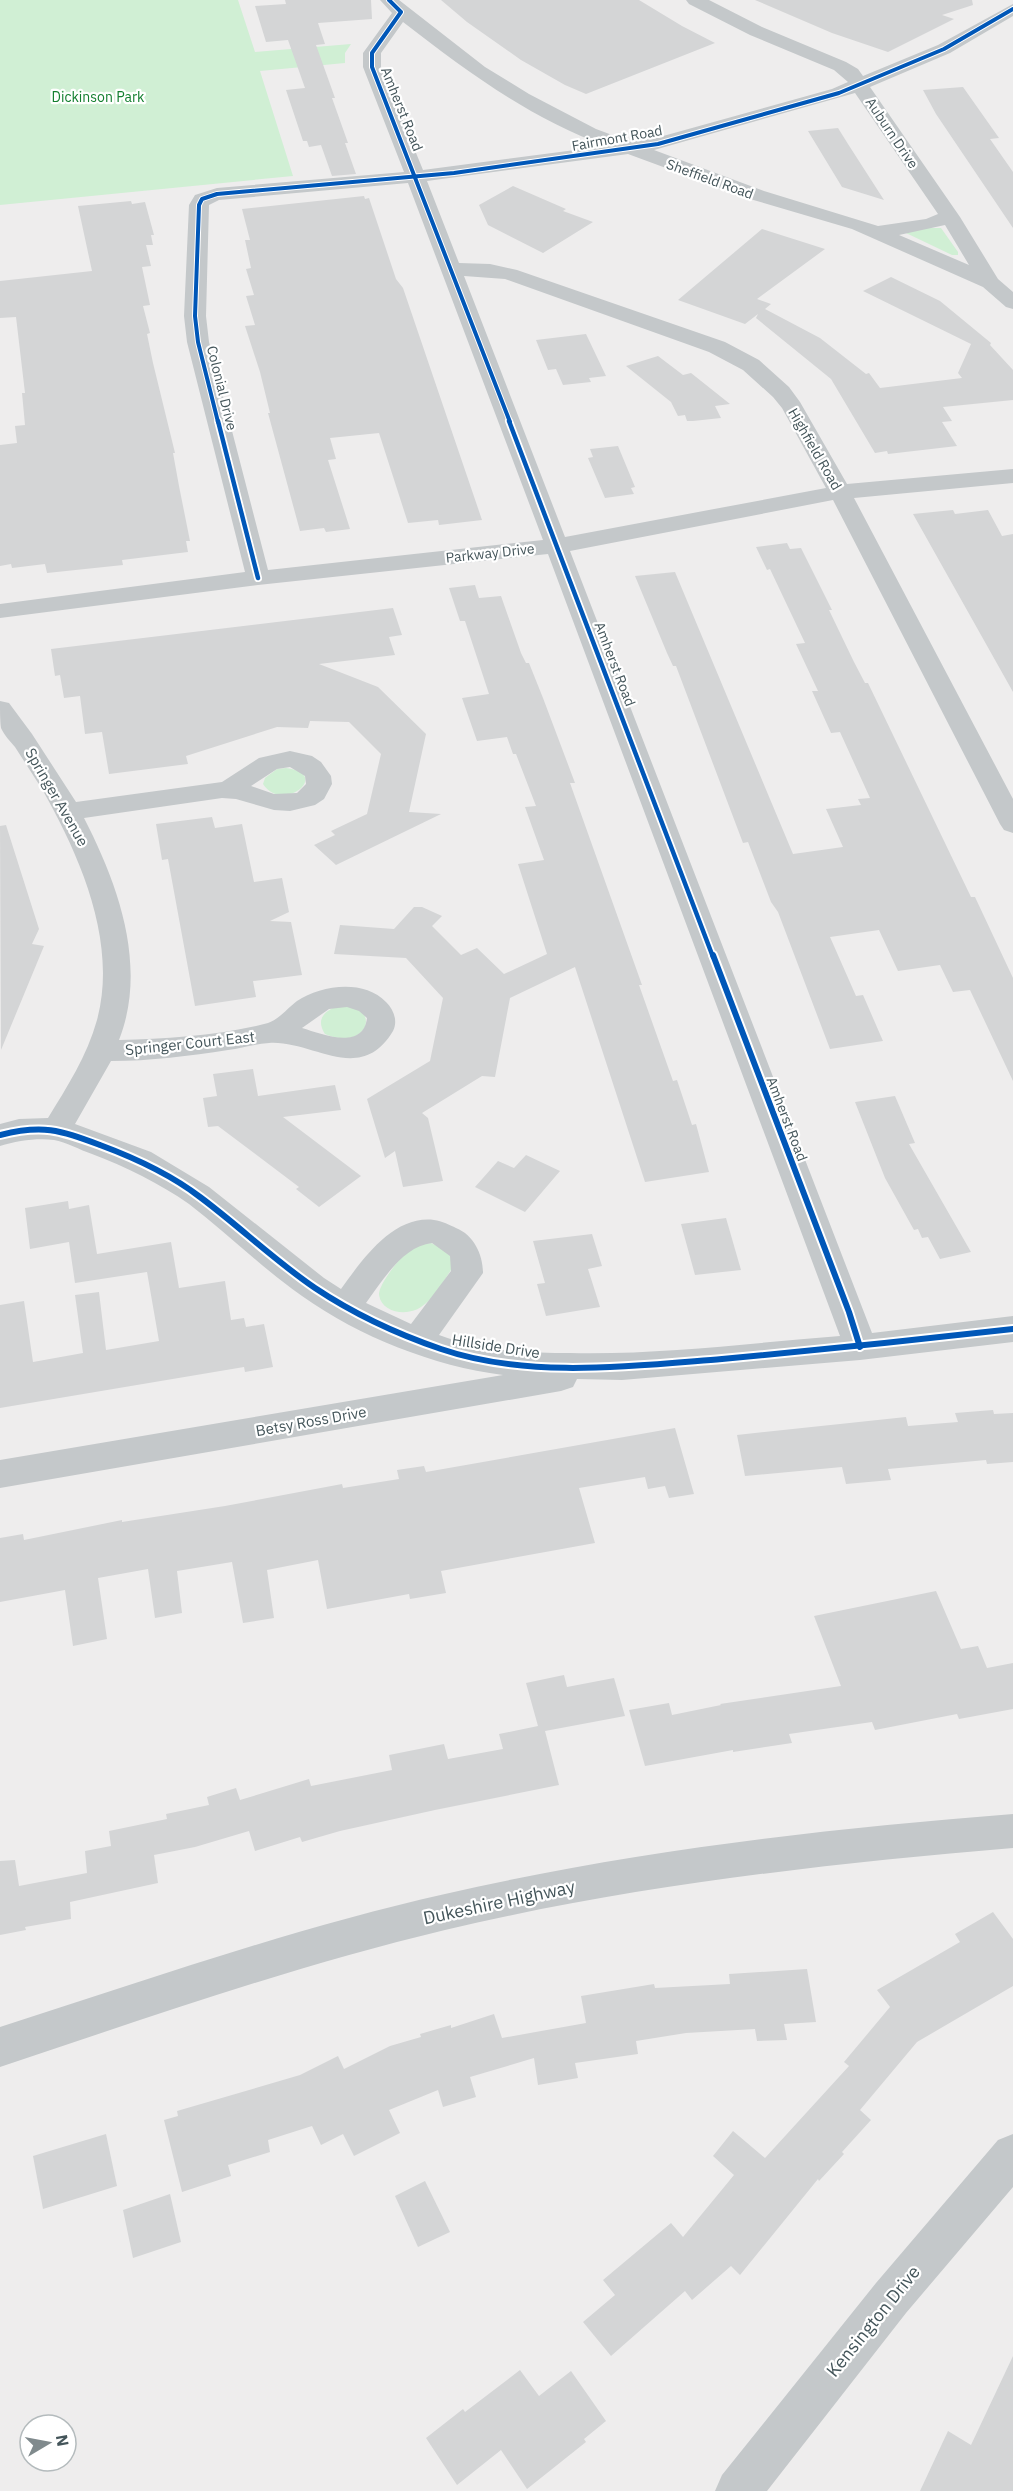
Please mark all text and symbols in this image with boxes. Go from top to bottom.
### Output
street label: Amherst Road [377,64,427,154]
park label: Dickinson Park [51,88,145,106]
street label: Auburn Drive [862,94,923,172]
street label: Fairmont Road [570,121,664,155]
street label: Sheffield Road [664,155,756,203]
street label: Colonial Drive [203,344,241,433]
street label: Highfield Road [784,405,846,493]
street label: Parkway Drive [445,539,536,567]
street label: Amherst Road [591,619,639,709]
street label: Springer Avenue [21,744,93,850]
street label: Springer Court East [124,1027,256,1059]
street label: Amherst Road [763,1074,811,1164]
street label: Hillside Drive [451,1330,541,1362]
street label: Betsy Ross Drive [254,1402,368,1440]
street label: Dukeshire Highway [421,1875,577,1929]
street label: Kensington Drive [821,2261,925,2381]
north arrow [18,2413,78,2473]
text: N [52,2433,74,2448]

